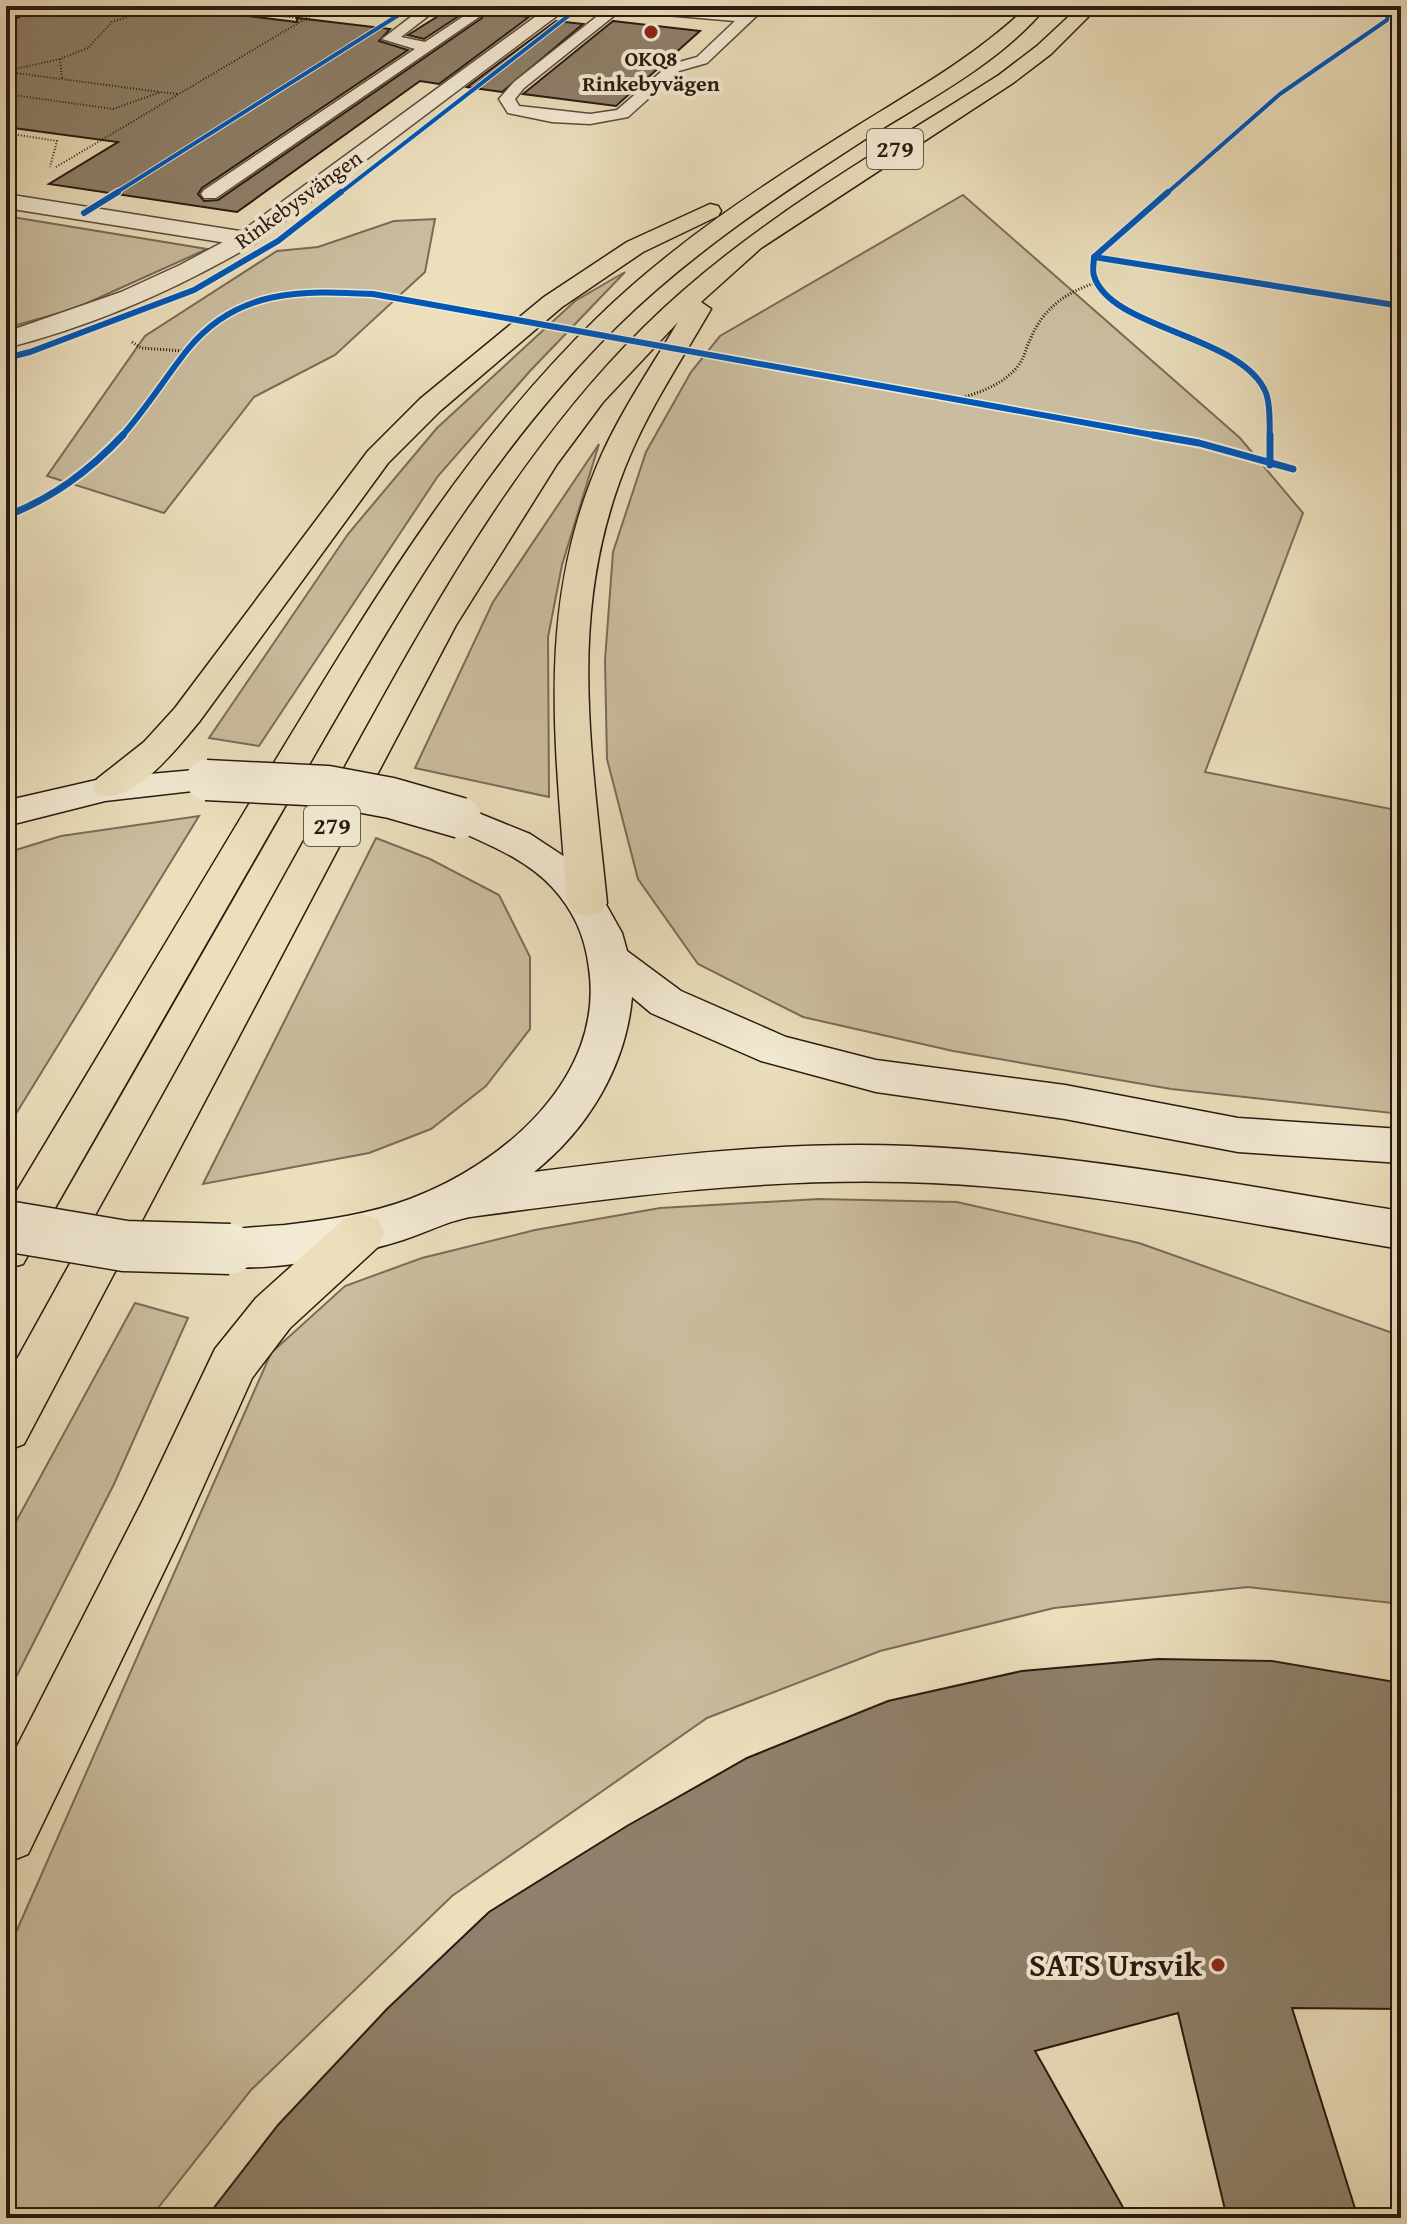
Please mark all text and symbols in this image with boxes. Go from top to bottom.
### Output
marker: OKQ8 Rinkebyvägen [642,23,660,41]
place label: OKQ8 Rinkebyvägen [582,42,720,99]
road number: 279 [867,129,923,169]
street label: Rinkebysvängen [228,141,369,256]
road number: 279 [304,806,360,846]
place label: SATS Ursvik [1029,1941,1203,1988]
marker: SATS Ursvik [1209,1956,1227,1974]

